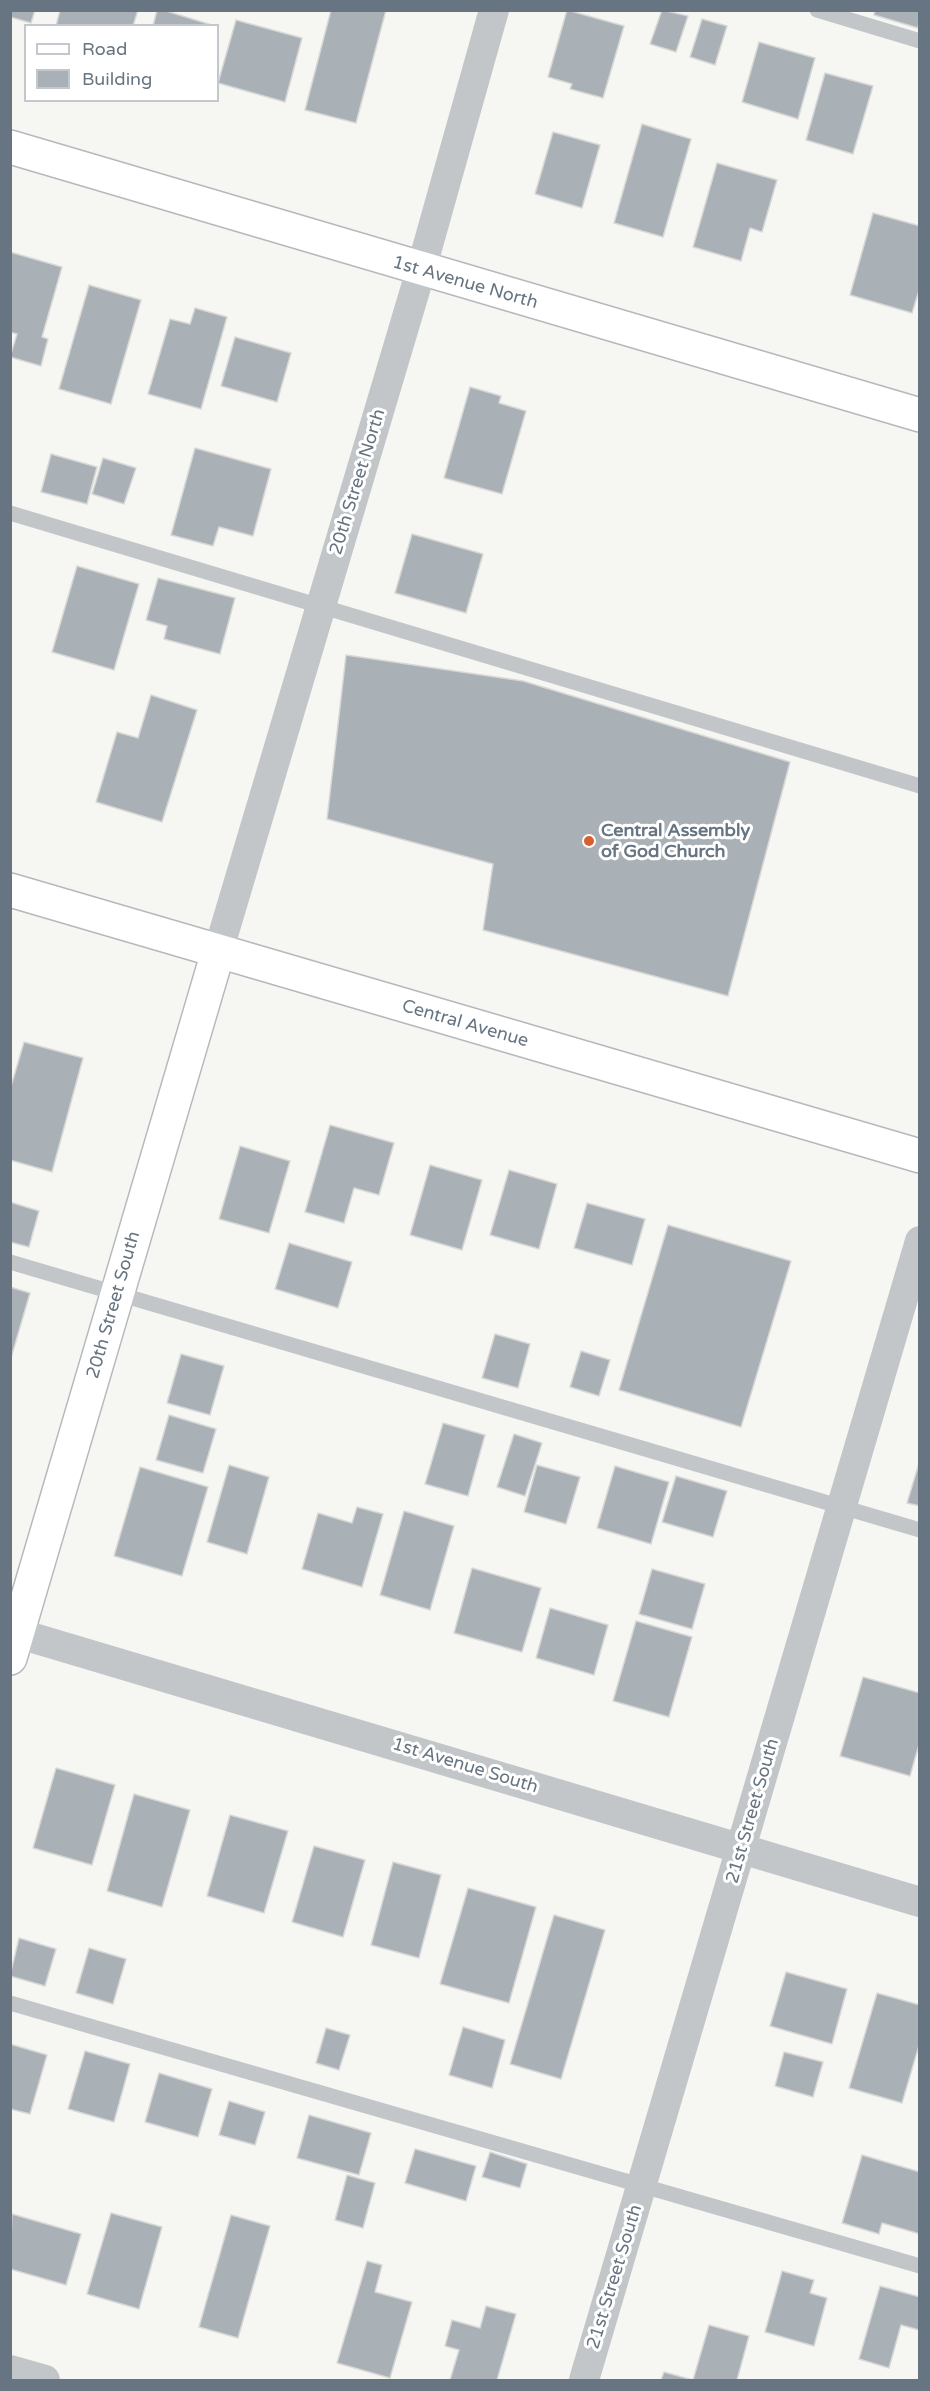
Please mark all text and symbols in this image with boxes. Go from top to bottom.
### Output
legend [24,24,219,102]
text: Road [82,38,127,60]
text: Building [82,68,152,90]
street label: 1st Avenue North [390,252,540,314]
street label: 20th Street North [326,407,390,557]
place label: Central Assembly of God Church [601,820,750,862]
marker: Central Assembly of God Church [582,834,596,848]
street label: Central Avenue [399,996,531,1052]
street label: 20th Street South [83,1229,145,1381]
street label: 1st Avenue South [389,1734,541,1798]
street label: 21st Street South [722,1736,784,1886]
street label: 21st Street South [583,2202,647,2352]

